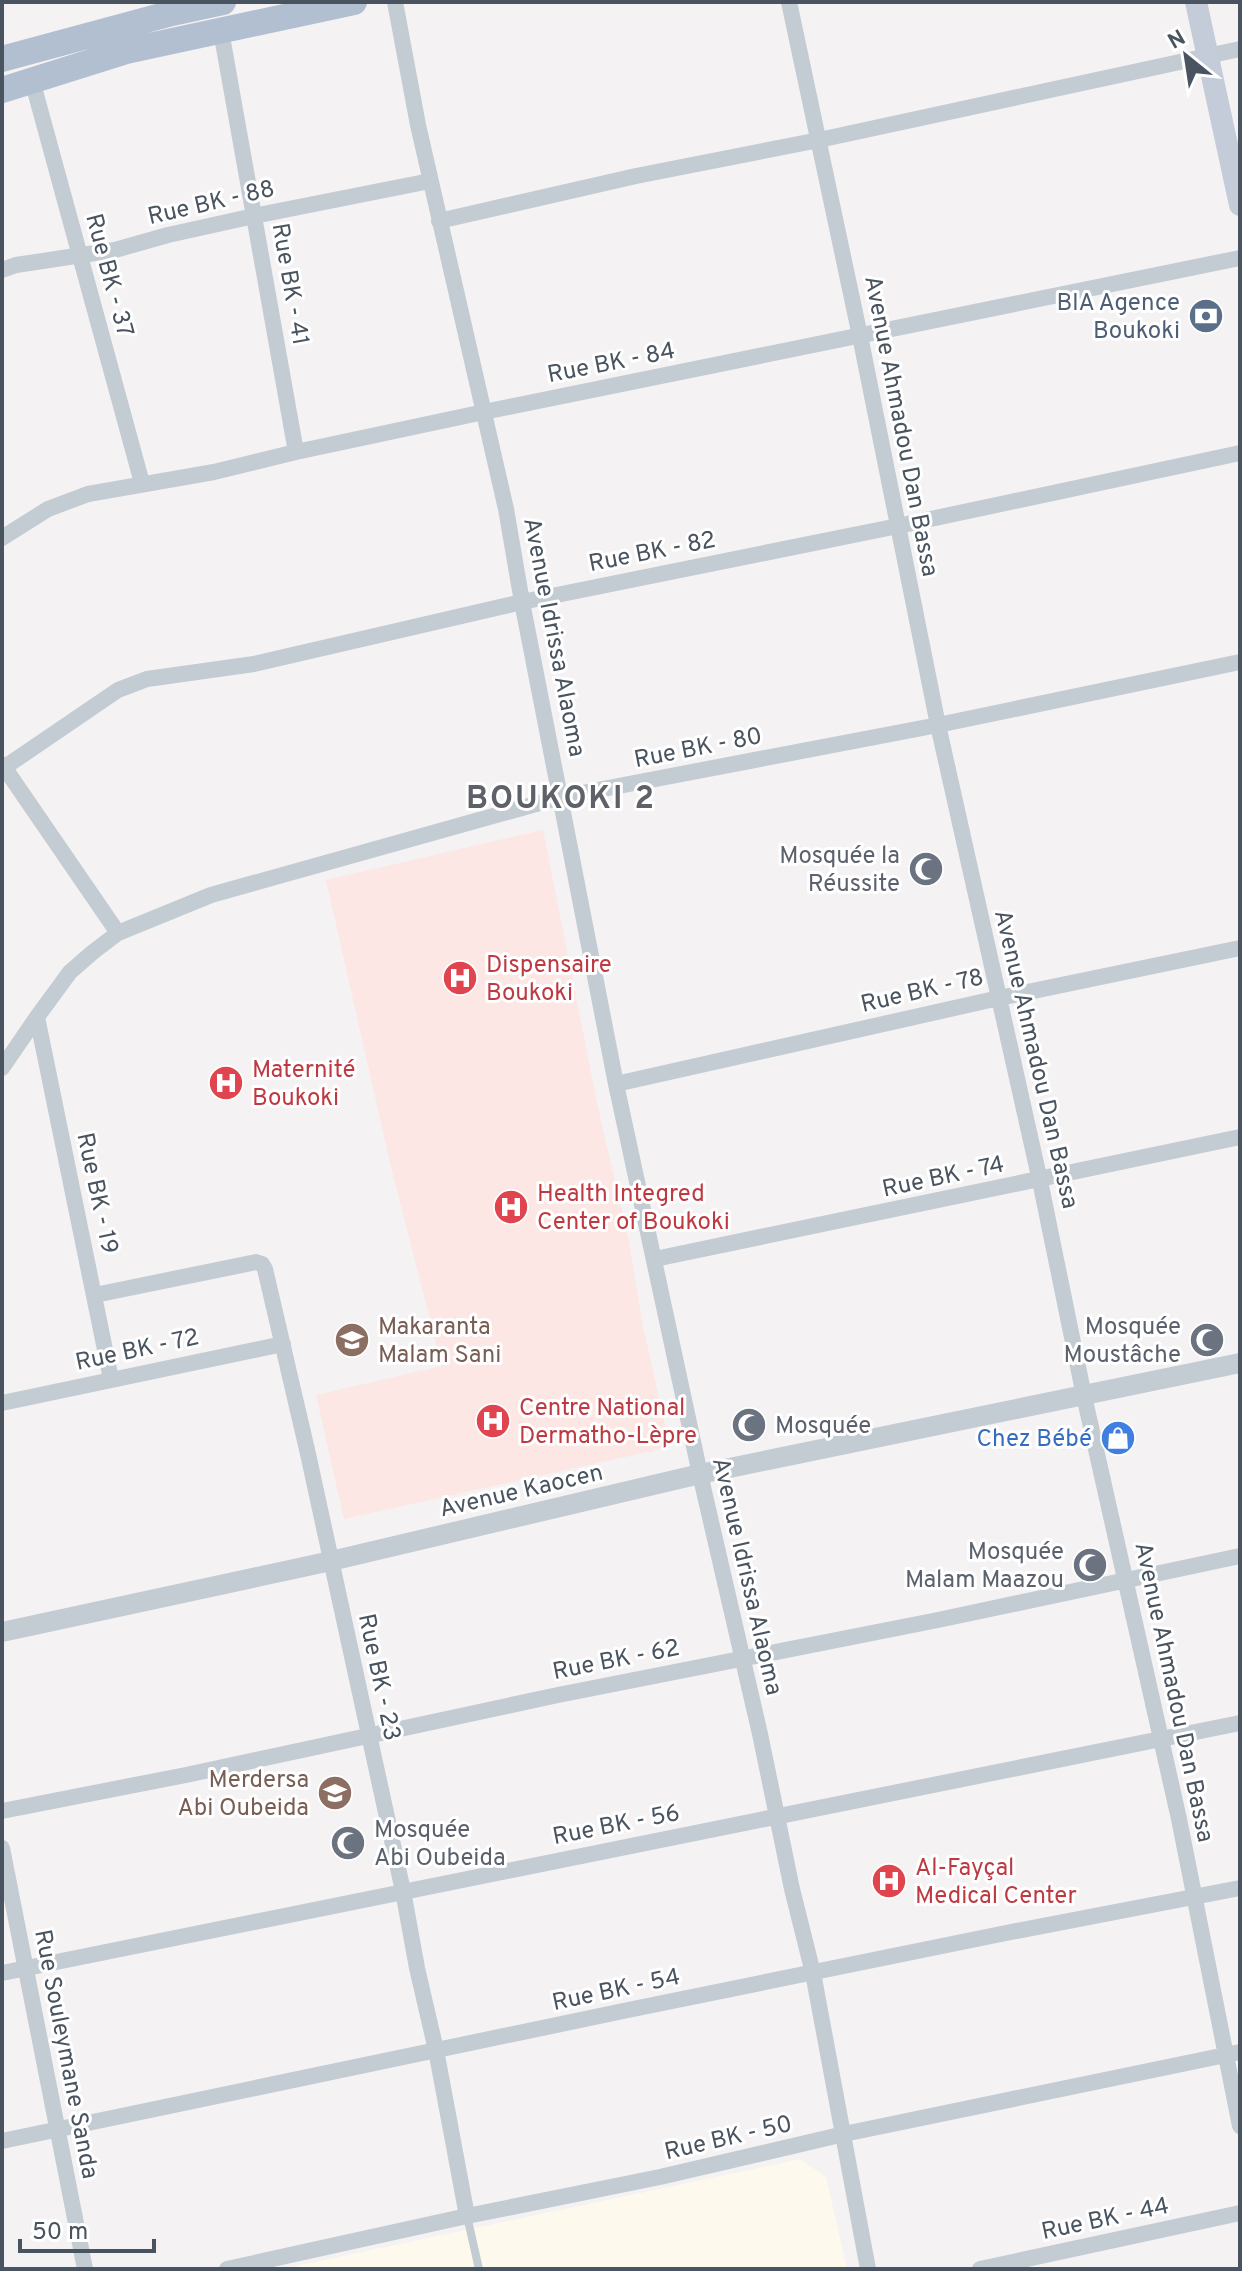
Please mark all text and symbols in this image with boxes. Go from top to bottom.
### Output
north arrow [1146,16,1226,96]
text: N [1164,25,1191,56]
street label: Rue BK - 88 [145,175,278,233]
street label: Rue BK - 37 [77,210,139,341]
street label: Rue BK - 41 [264,221,315,348]
street label: Avenue Ahmadou Dan Bassa [856,273,944,579]
place label: BIA Agence Boukoki [1056,289,1180,347]
bank icon: BIA Agence Boukoki [1187,297,1225,335]
street label: Rue BK - 84 [545,337,678,391]
street label: Avenue Idrissa Alaoma [515,515,591,760]
street label: Rue BK - 82 [586,526,718,580]
street label: Rue BK - 80 [632,722,765,776]
district label: BOUKOKI 2 [466,780,656,820]
place label: Mosquée la Réussite [779,842,900,900]
mosque icon: Mosquée la Réussite [907,850,945,888]
street label: Avenue Ahmadou Dan Bassa [986,907,1084,1212]
place label: Dispensaire Boukoki [486,951,612,1009]
hospital icon: Dispensaire Boukoki [441,959,479,997]
street label: Rue BK - 78 [858,963,987,1021]
place label: Maternité Boukoki [252,1056,355,1114]
hospital icon: Maternité Boukoki [207,1064,245,1102]
street label: Rue BK - 19 [69,1130,124,1257]
street label: Rue BK - 74 [880,1150,1007,1206]
place label: Health Integred Center of Boukoki [537,1180,730,1238]
hospital icon: Health Integred Center of Boukoki [492,1188,530,1226]
place label: Makaranta Malam Sani [378,1313,501,1371]
place label: Mosquée Moustâche [1063,1313,1181,1371]
school or university icon: Makaranta Malam Sani [333,1321,371,1359]
mosque icon: Mosquée Moustâche [1188,1321,1226,1359]
street label: Rue BK - 72 [73,1323,202,1379]
place label: Centre National Dermatho-Lèpre [519,1394,697,1452]
hospital icon: Centre National Dermatho-Lèpre [474,1402,512,1440]
mosque icon: Mosquée [730,1406,768,1444]
place label: Mosquée [775,1412,871,1442]
shop icon: Chez Bébé [1099,1419,1137,1457]
place label: Chez Bébé [977,1425,1092,1455]
street label: Avenue Idrissa Alaoma [704,1455,788,1698]
street label: Avenue Kaocen [437,1459,606,1525]
place label: Mosquée Malam Maazou [905,1538,1064,1596]
street label: Avenue Ahmadou Dan Bassa [1127,1540,1220,1845]
mosque icon: Mosquée Malam Maazou [1071,1546,1109,1584]
street label: Rue BK - 23 [350,1611,406,1744]
street label: Rue BK - 62 [550,1634,683,1688]
place label: Merdersa Abi Oubeida [177,1766,309,1824]
school or university icon: Merdersa Abi Oubeida [316,1774,354,1812]
street label: Rue BK - 56 [550,1799,683,1853]
place label: Mosquée Abi Oubeida [374,1816,506,1874]
mosque icon: Mosquée Abi Oubeida [329,1824,367,1862]
place label: Al-Fayçal Medical Center [915,1854,1077,1912]
hospital icon: Al-Fayçal Medical Center [870,1862,908,1900]
street label: Rue Souleymane Sanda [26,1927,104,2181]
street label: Rue BK - 54 [550,1963,683,2019]
street label: Rue BK - 50 [662,2110,795,2168]
street label: Rue BK - 44 [1039,2192,1172,2248]
scale bar [20,2203,154,2253]
text: 50 m [32,2218,88,2248]

